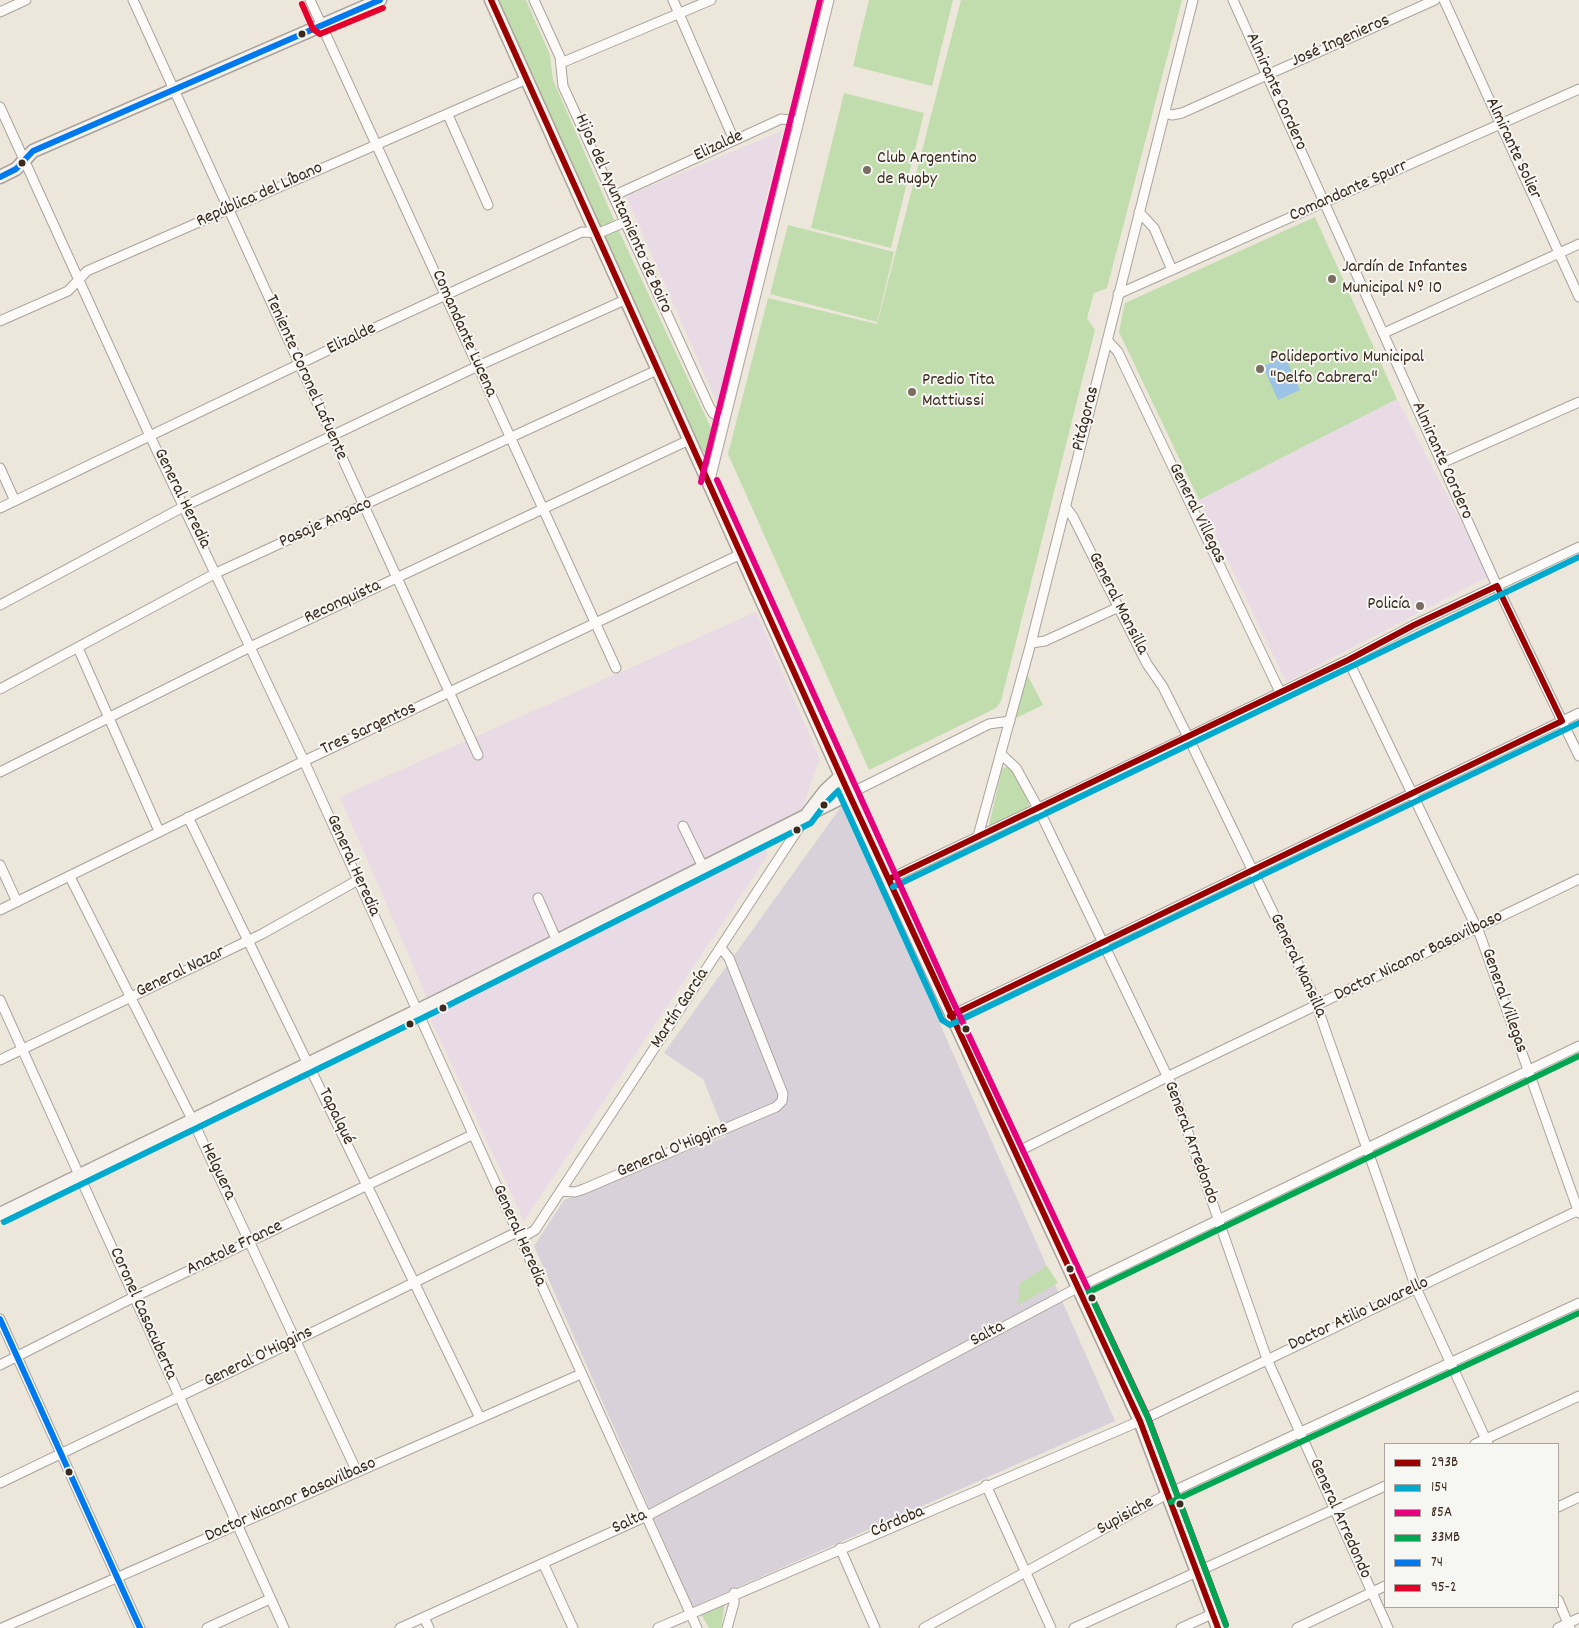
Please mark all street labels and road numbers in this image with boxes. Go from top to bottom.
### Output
street label: José Ingenieros [1288,11,1394,73]
street label: Almirante Cordero [1239,30,1311,154]
street label: Almirante Solier [1479,95,1545,203]
street label: Hijos del Ayuntamiento de Boiro [568,111,676,317]
street label: Elizalde [691,126,747,168]
street label: Comandante Spurr [1286,156,1412,228]
street label: República del Líbano [194,158,326,234]
street label: Comandante Lucena [425,267,501,401]
street label: Teniente Coronel Lafuente [259,292,351,464]
street label: Elizalde [324,319,380,361]
street label: Pitágoras [1069,385,1105,453]
street label: Almirante Cordero [1405,399,1477,523]
street label: General Heredia [147,445,215,553]
street label: General Villegas [1162,460,1230,568]
street label: Pasaje Angaco [276,494,376,554]
street label: General Mansilla [1082,549,1152,659]
street label: Reconquista [301,576,385,630]
street label: Tres Sargentos [318,698,420,762]
street label: General Heredia [320,812,384,920]
street label: Doctor Nicanor Basavilbaso [1331,907,1507,1007]
street label: General Mansilla [1264,911,1330,1021]
street label: General Nazar [133,942,229,1004]
street label: General Villegas [1475,946,1531,1056]
street label: Martín García [647,965,715,1053]
street label: General Arredondo [1158,1079,1222,1207]
street label: Tapalqué [312,1085,358,1149]
street label: General O'Higgins [614,1118,732,1184]
street label: Helguera [195,1140,239,1204]
street label: General Heredia [486,1182,550,1290]
street label: Anatole France [183,1216,287,1282]
street label: Coronel Casacuberta [103,1245,181,1383]
street label: Doctor Atilio Lavarello [1285,1273,1433,1357]
street label: Salta [967,1317,1009,1353]
street label: General O'Higgins [201,1322,317,1394]
street label: Doctor Nicanor Basavilbaso [202,1454,380,1548]
street label: General Arredondo [1303,1456,1375,1582]
street label: Supisiche [1094,1493,1158,1541]
street label: Córdoba [868,1502,928,1544]
street label: Salta [609,1506,651,1540]

